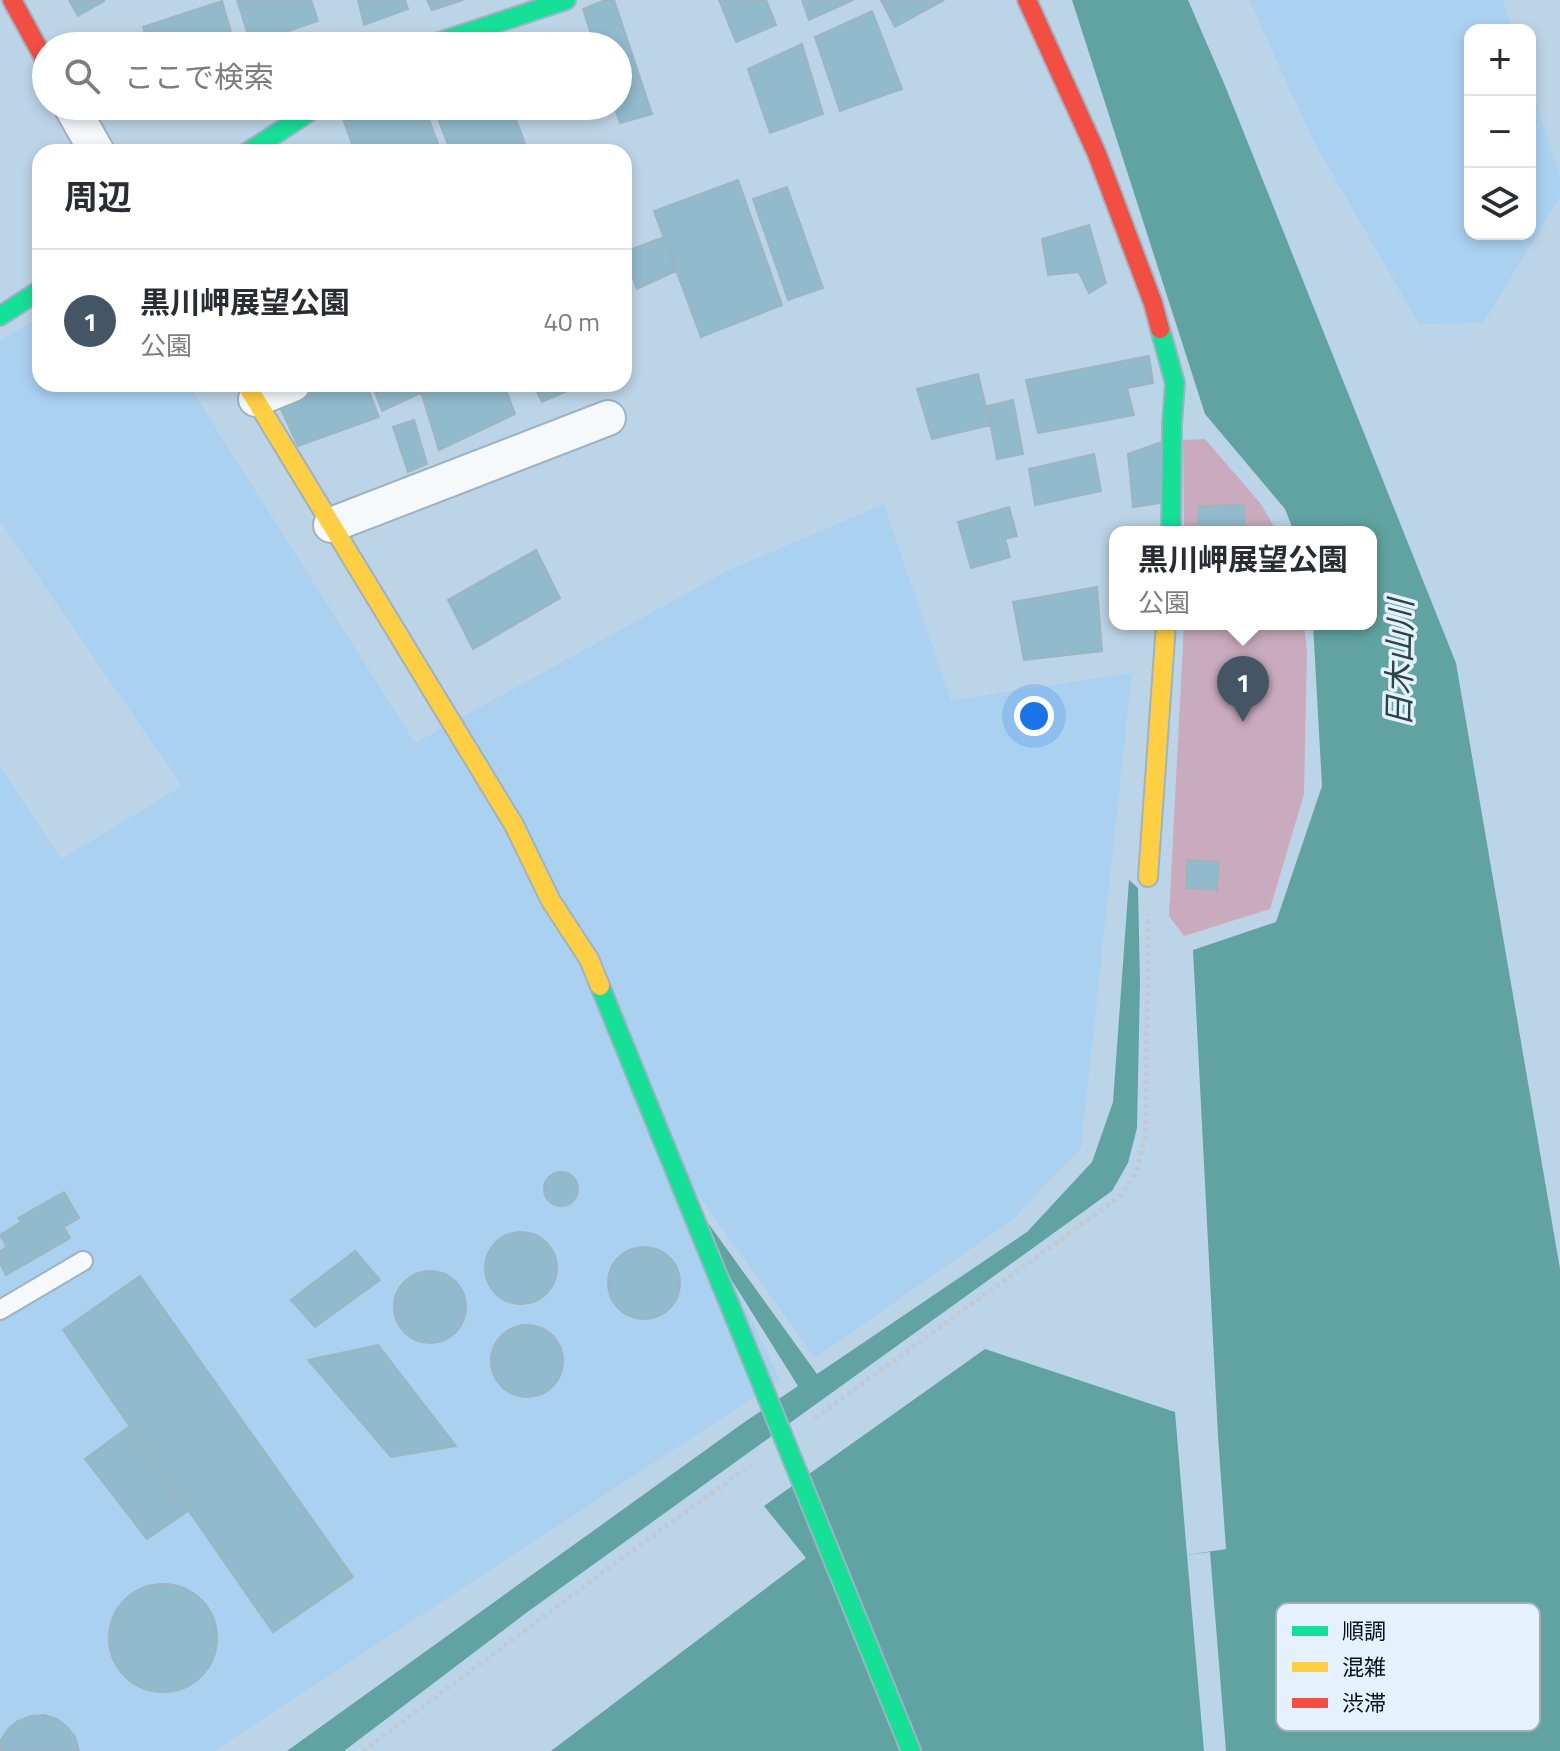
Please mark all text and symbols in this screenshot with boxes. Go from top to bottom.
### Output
map controls [1464,24,1536,240]
button: + [1464,24,1536,96]
search box [32,32,632,120]
icon: search [60,54,104,98]
text: ここで検索 [124,54,274,100]
button: − [1464,96,1536,168]
button: layers [1464,168,1536,240]
text: 周辺 [64,170,132,222]
text: 黒川岬展望公園 [140,279,350,325]
text: 1 [83,302,97,341]
text: 40 m [543,302,600,341]
text: 公園 [140,326,192,365]
popup [1109,526,1377,630]
text: 黒川岬展望公園 [1138,536,1348,582]
text: 公園 [1138,583,1190,622]
water label: 日木山川 [1374,596,1424,727]
pin: 1 [1217,656,1269,722]
your location [1014,696,1054,736]
legend [1276,1603,1540,1731]
text: 順調 [1342,1614,1386,1648]
text: 混雑 [1342,1650,1386,1684]
text: 渋滞 [1342,1686,1386,1720]

